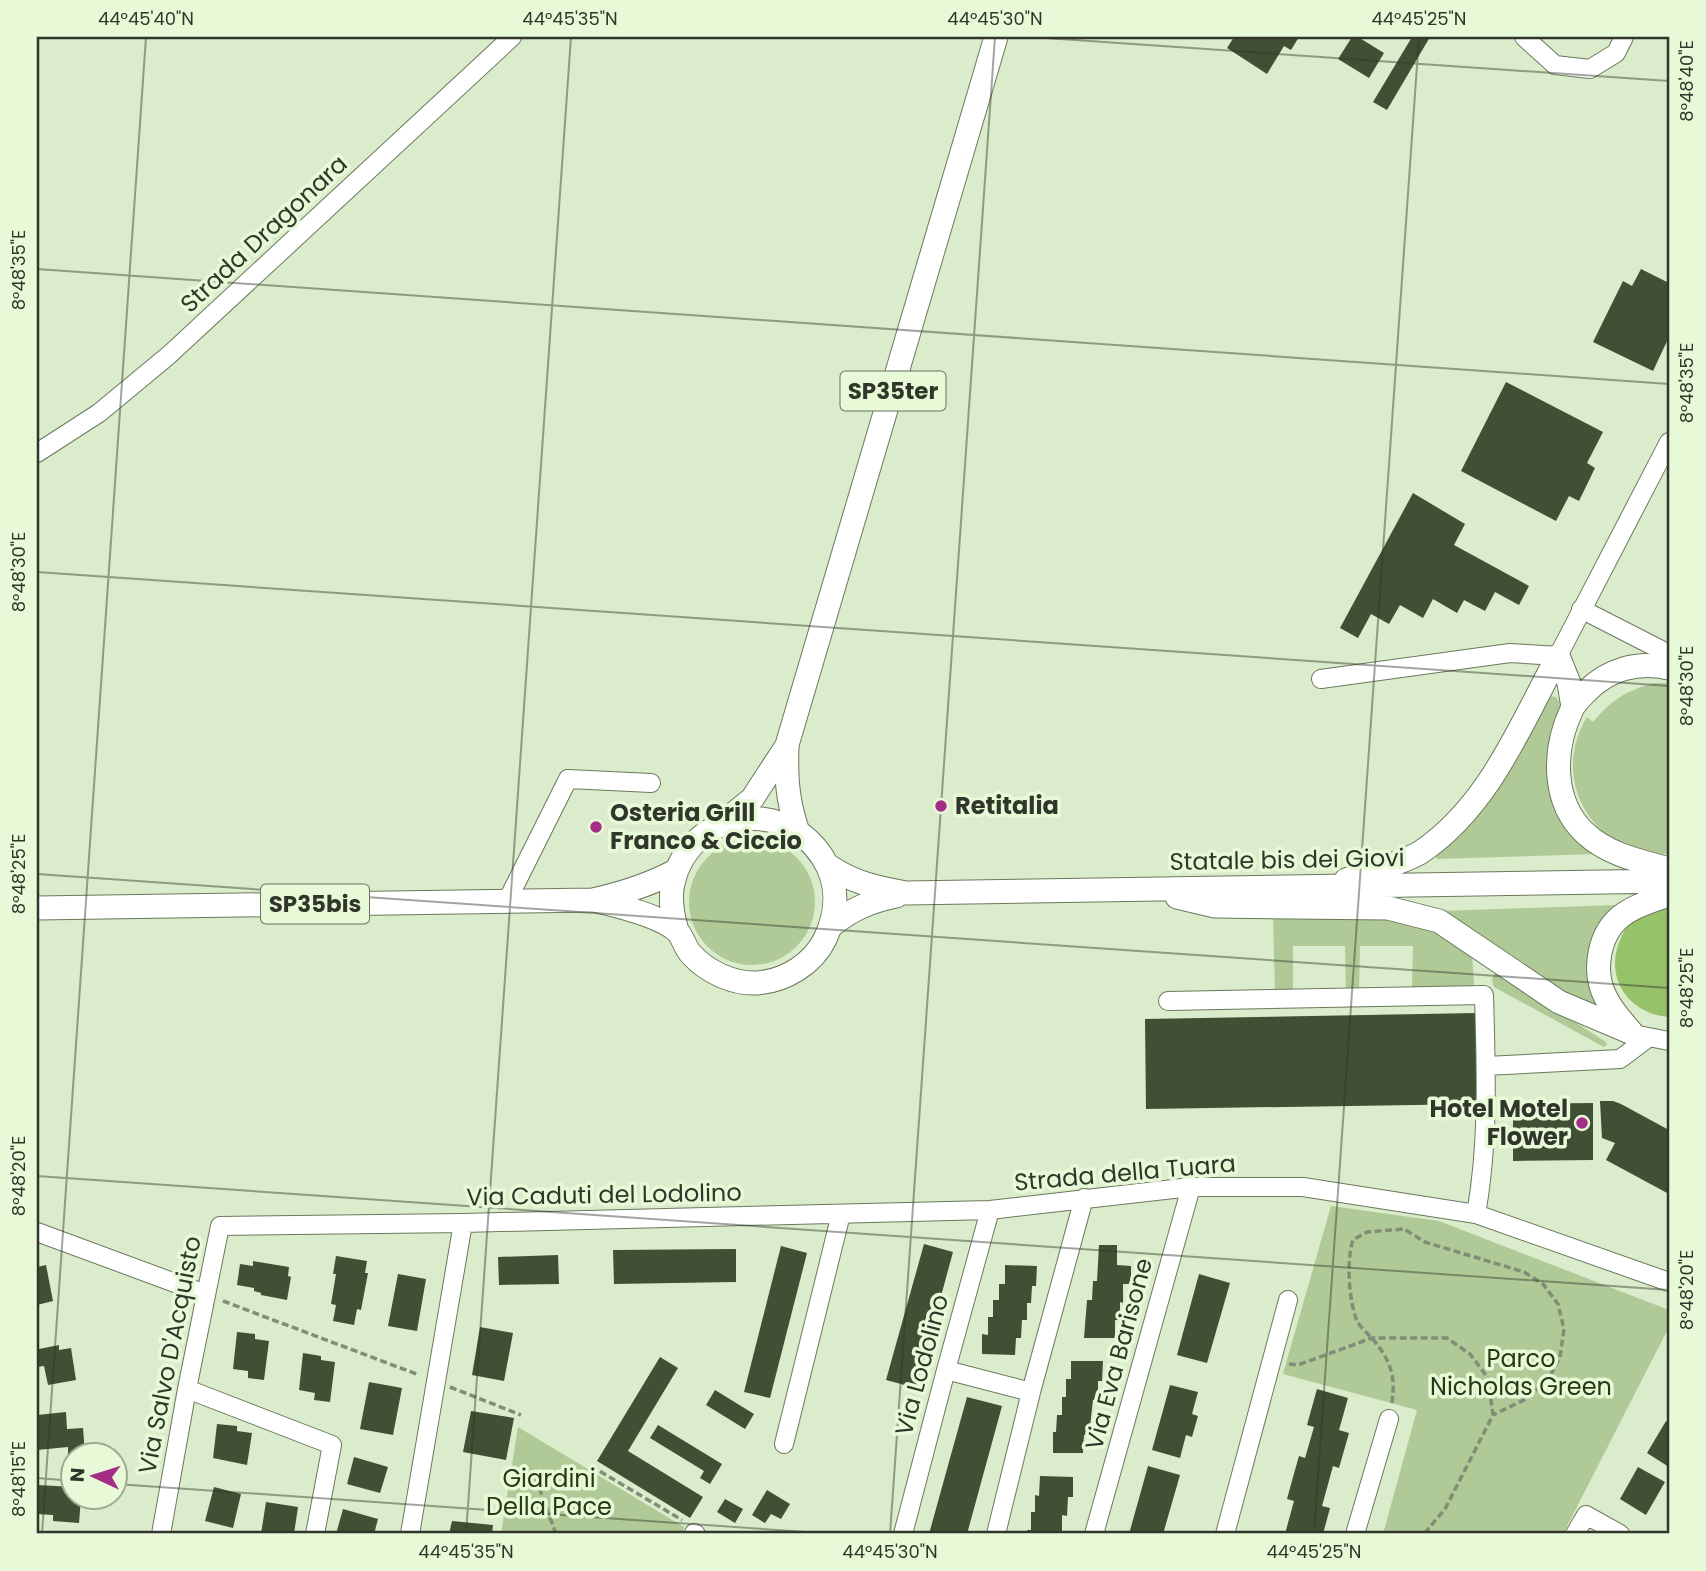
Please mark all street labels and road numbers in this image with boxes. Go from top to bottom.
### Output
street label: Strada Dragonara [173,147,354,320]
road number: SP35ter [840,372,945,410]
street label: Statale bis dei Giovi [1169,841,1405,878]
road number: SP35bis [261,884,369,923]
street label: Strada della Tuara [1013,1146,1237,1199]
street label: Via Caduti del Lodolino [466,1176,742,1213]
street label: Via Salvo D'Acquisto [130,1233,209,1477]
street label: Via Eva Barisone [1077,1254,1160,1453]
street label: Via Lodolino [887,1291,956,1439]

